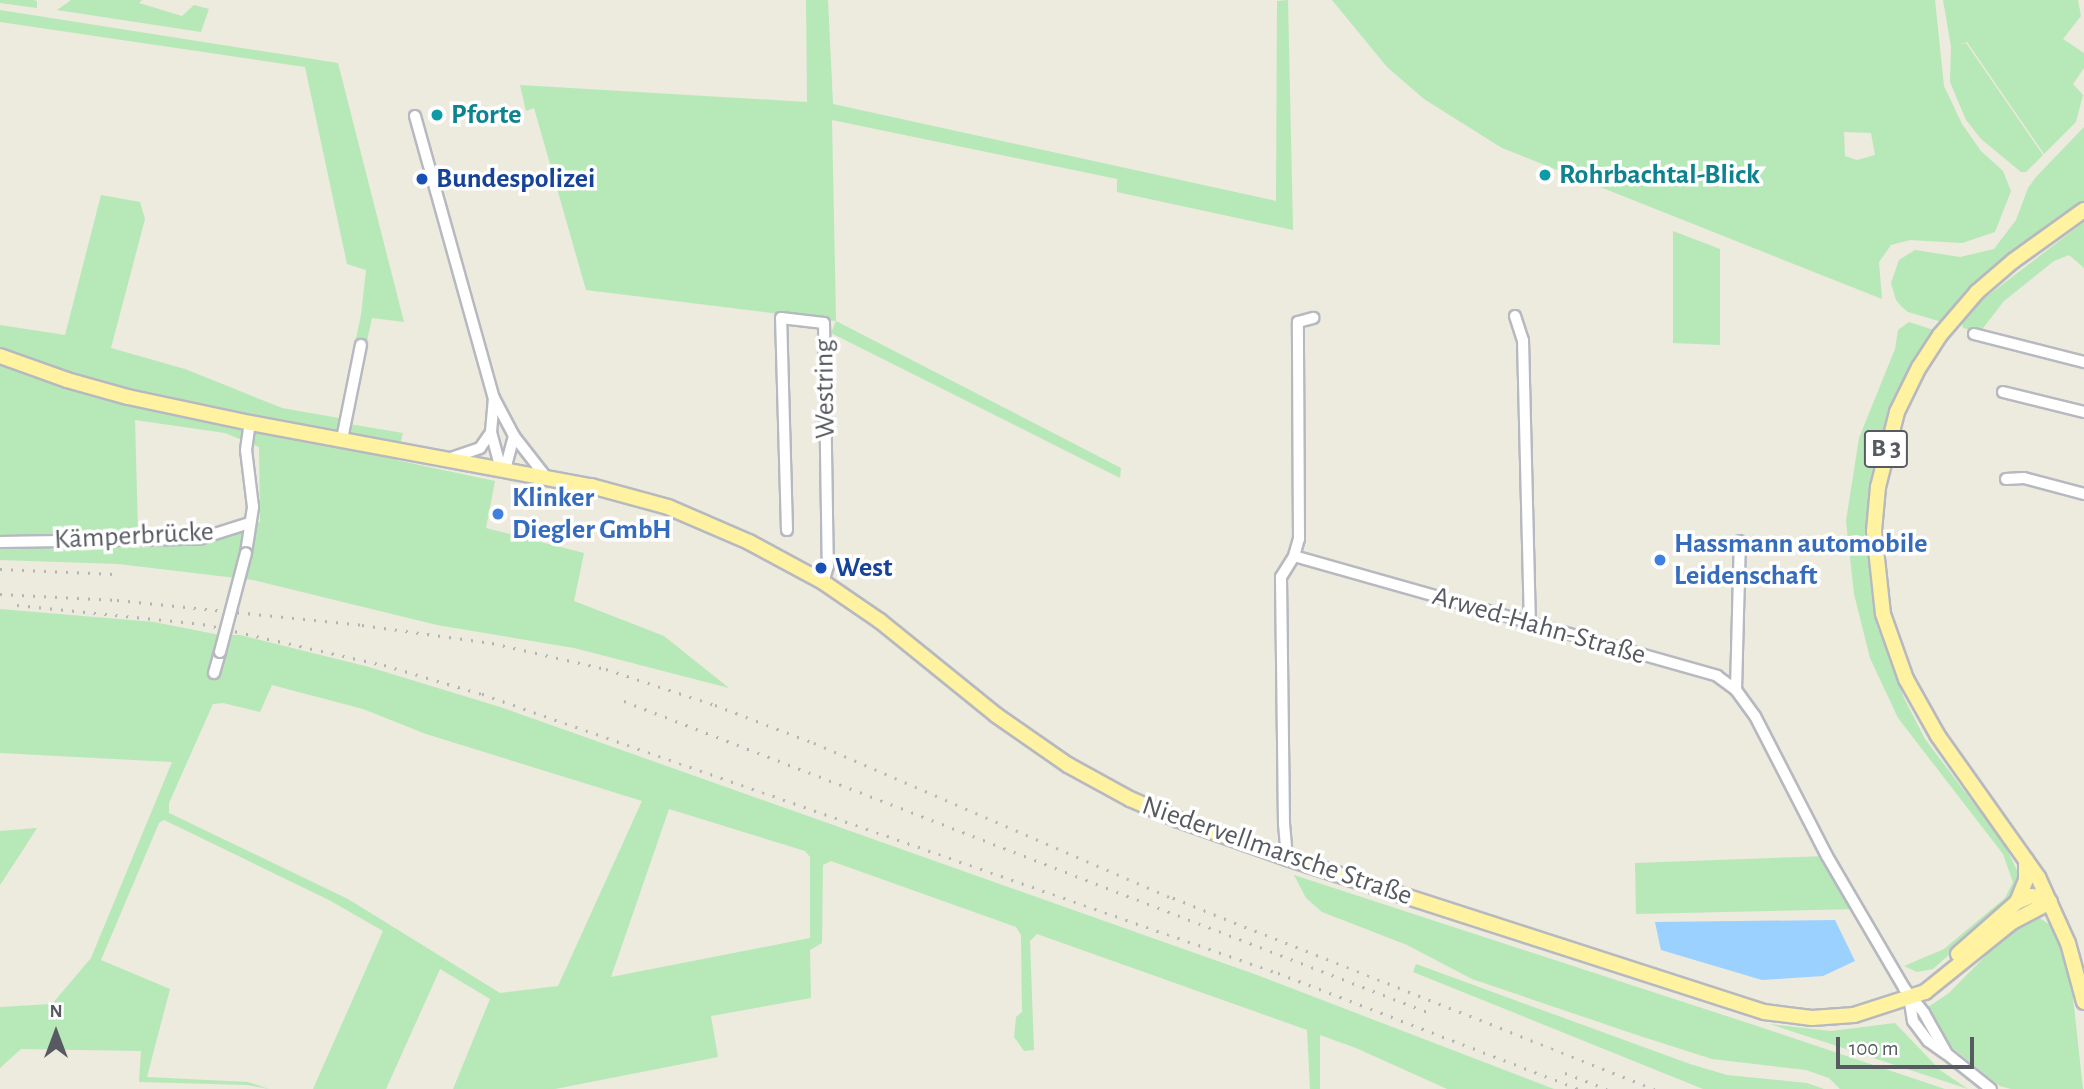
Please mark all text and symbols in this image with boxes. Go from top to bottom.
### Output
place label: Pforte [451,98,521,132]
marker: Pforte [429,107,445,123]
place label: Rohrbachtal-Blick [1559,158,1760,192]
place label: Bundespolizei [436,162,595,196]
marker: Rohrbachtal-Blick [1537,167,1553,183]
marker: Bundespolizei [414,171,430,187]
street label: Westring [807,339,843,439]
road number: B 3 [1863,426,1909,471]
place label: Klinker Diegler GmbH [512,481,671,547]
marker: Klinker Diegler GmbH [490,506,506,522]
street label: Kämperbrücke [53,515,215,557]
place label: Hassmann automobile Leidenschaft [1674,527,1928,593]
place label: West [835,551,892,585]
marker: Hassmann automobile Leidenschaft [1652,552,1668,568]
marker: West [813,560,829,576]
street label: Arwed-Hahn-Straße [1429,580,1649,672]
street label: Niedervellmarsche Straße [1138,789,1416,913]
north arrow [21,998,91,1068]
text: N [49,1002,63,1021]
scale bar [1839,1023,1977,1066]
text: 100 m [1849,1038,1899,1059]

